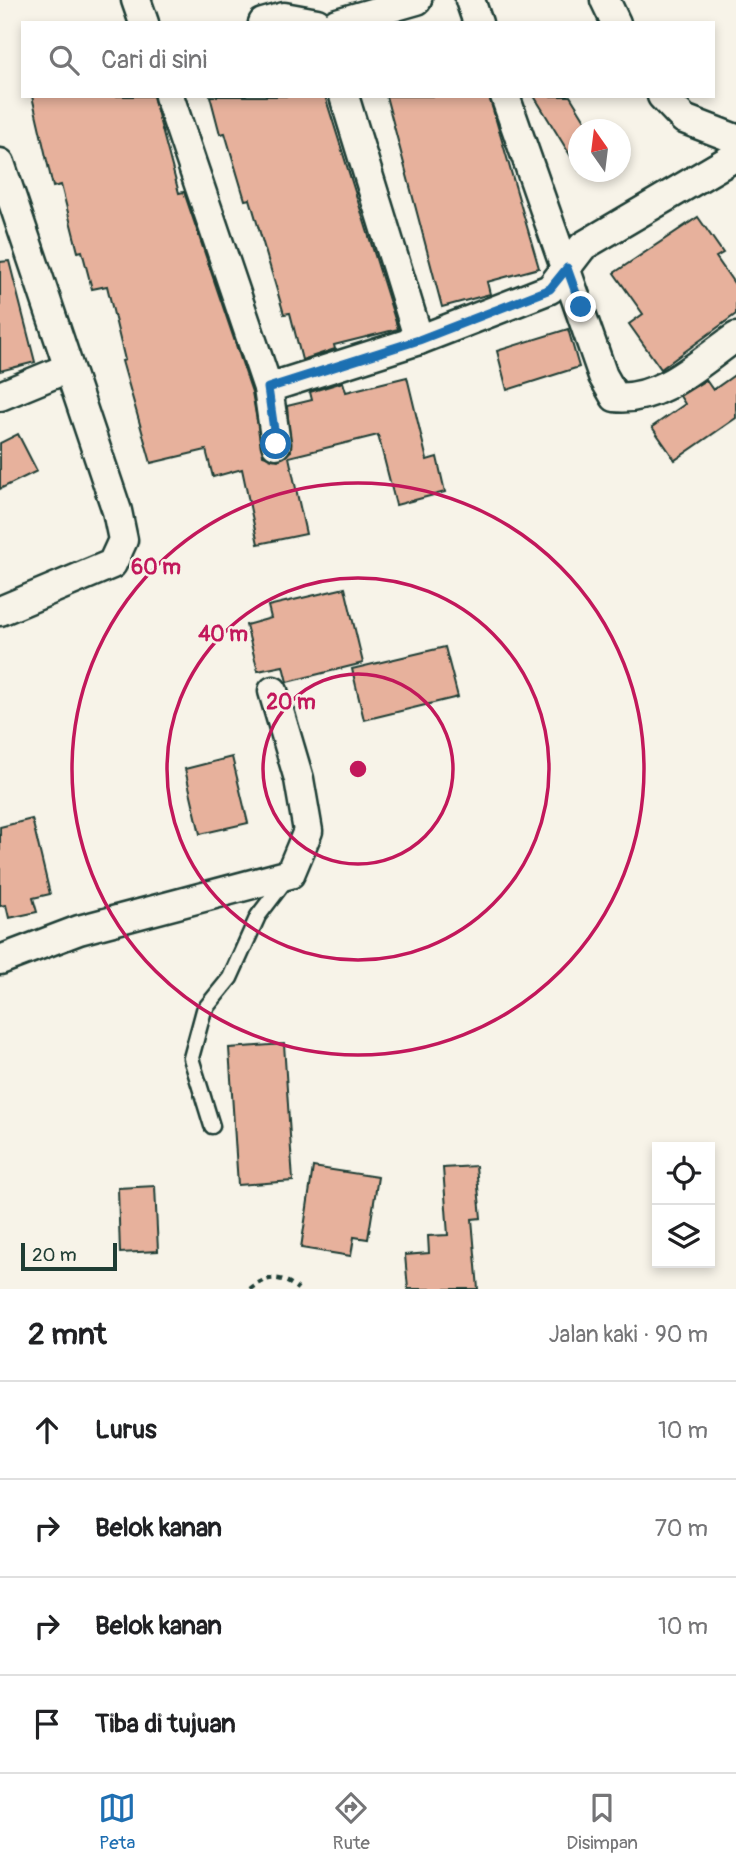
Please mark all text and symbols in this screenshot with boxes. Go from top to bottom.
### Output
search box [21,21,715,98]
icon: search [45,41,83,79]
text: Cari di sini [101,44,207,76]
north arrow [568,119,631,182]
route end [565,291,596,322]
route start [260,428,291,459]
text: 60 m [131,554,181,581]
text: 40 m [198,621,248,648]
text: 20 m [266,689,316,716]
centre of rings [346,757,370,781]
map controls [652,1142,715,1268]
button: locate [652,1142,715,1205]
button: layers [652,1205,715,1268]
scale bar [21,1240,117,1272]
text: 20 m [32,1243,77,1267]
text: 2 mnt [28,1316,107,1353]
text: Jalan kaki · 90 m [548,1320,708,1349]
icon: ahead [28,1411,66,1449]
text: Lurus [95,1414,157,1446]
text: 10 m [658,1416,708,1445]
icon: right [28,1509,66,1547]
text: Belok kanan [95,1512,222,1544]
text: 70 m [655,1514,708,1543]
icon: right [28,1607,66,1645]
text: Belok kanan [95,1610,222,1642]
text: 10 m [658,1612,708,1641]
icon: arrive [28,1705,66,1743]
text: Tiba di tujuan [95,1708,236,1740]
tab: Peta [98,1789,136,1855]
tab: Rute [332,1789,370,1855]
tab: Disimpan [566,1789,638,1855]

